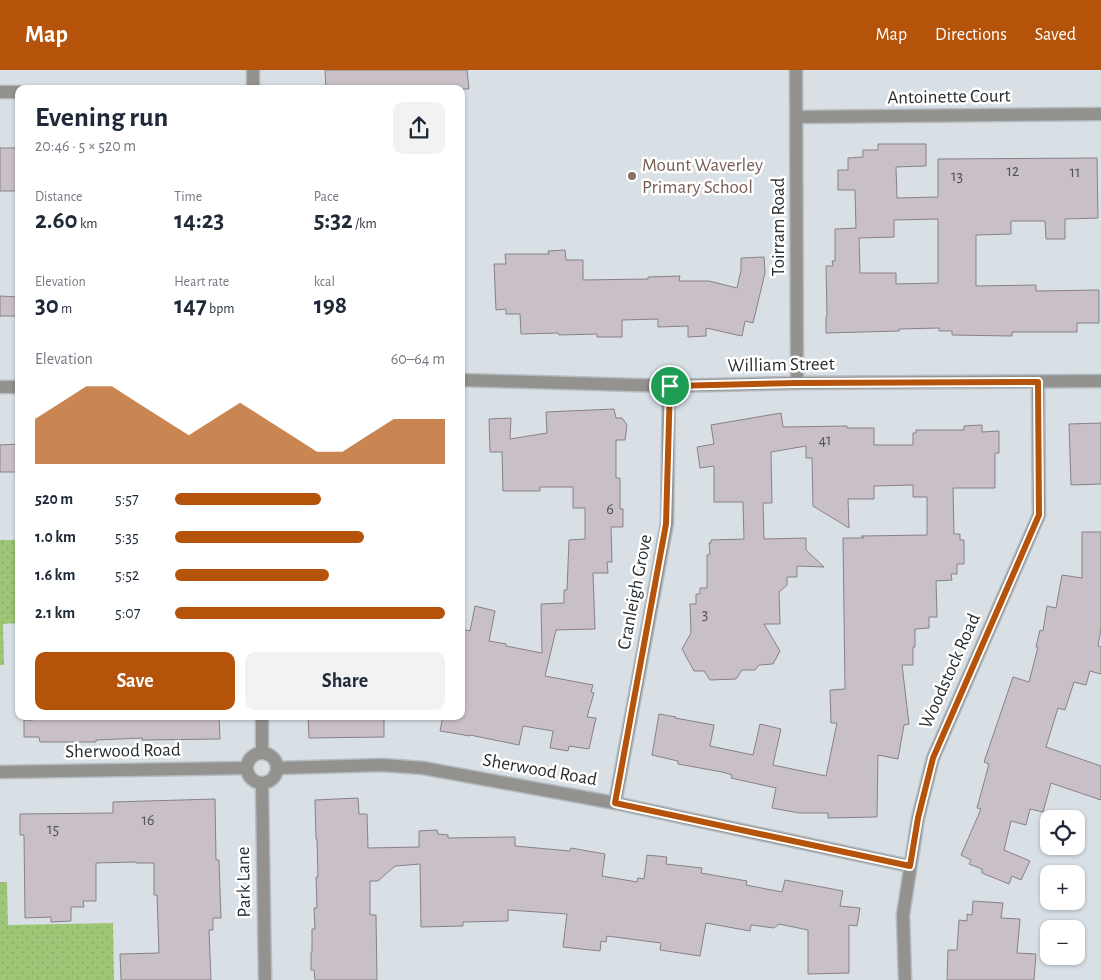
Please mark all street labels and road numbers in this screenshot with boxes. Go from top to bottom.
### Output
street label: Antoinette Court [887,86,1011,108]
street label: Toirram Road [769,177,788,276]
street label: William Street [727,355,835,375]
street label: Cranleigh Grove [615,533,655,651]
street label: Woodstock Road [916,610,984,731]
street label: Sherwood Road [65,740,181,762]
street label: Sherwood Road [481,751,599,789]
street label: Park Lane [234,846,254,918]

